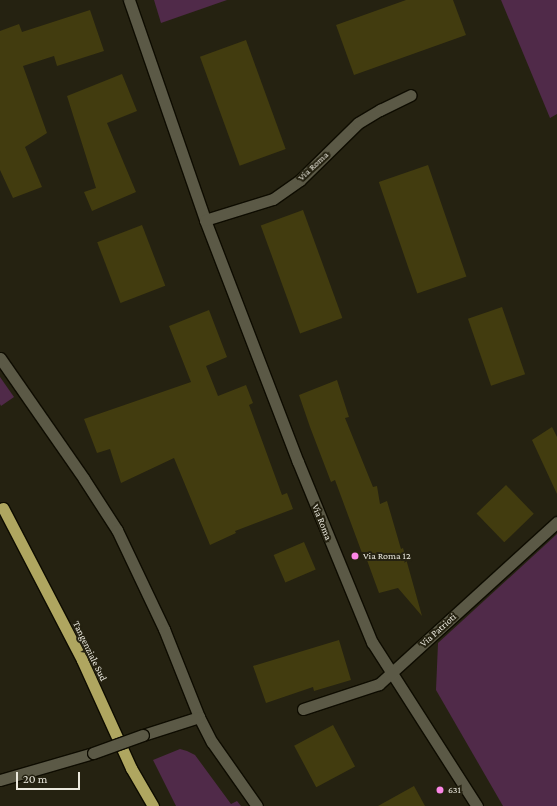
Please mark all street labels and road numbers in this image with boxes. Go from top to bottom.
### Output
street label: Via Roma [295,149,331,183]
street label: Via Roma [309,502,335,542]
street label: Via Patrioti [417,611,459,649]
street label: Tangenziale Sud [70,619,110,683]

